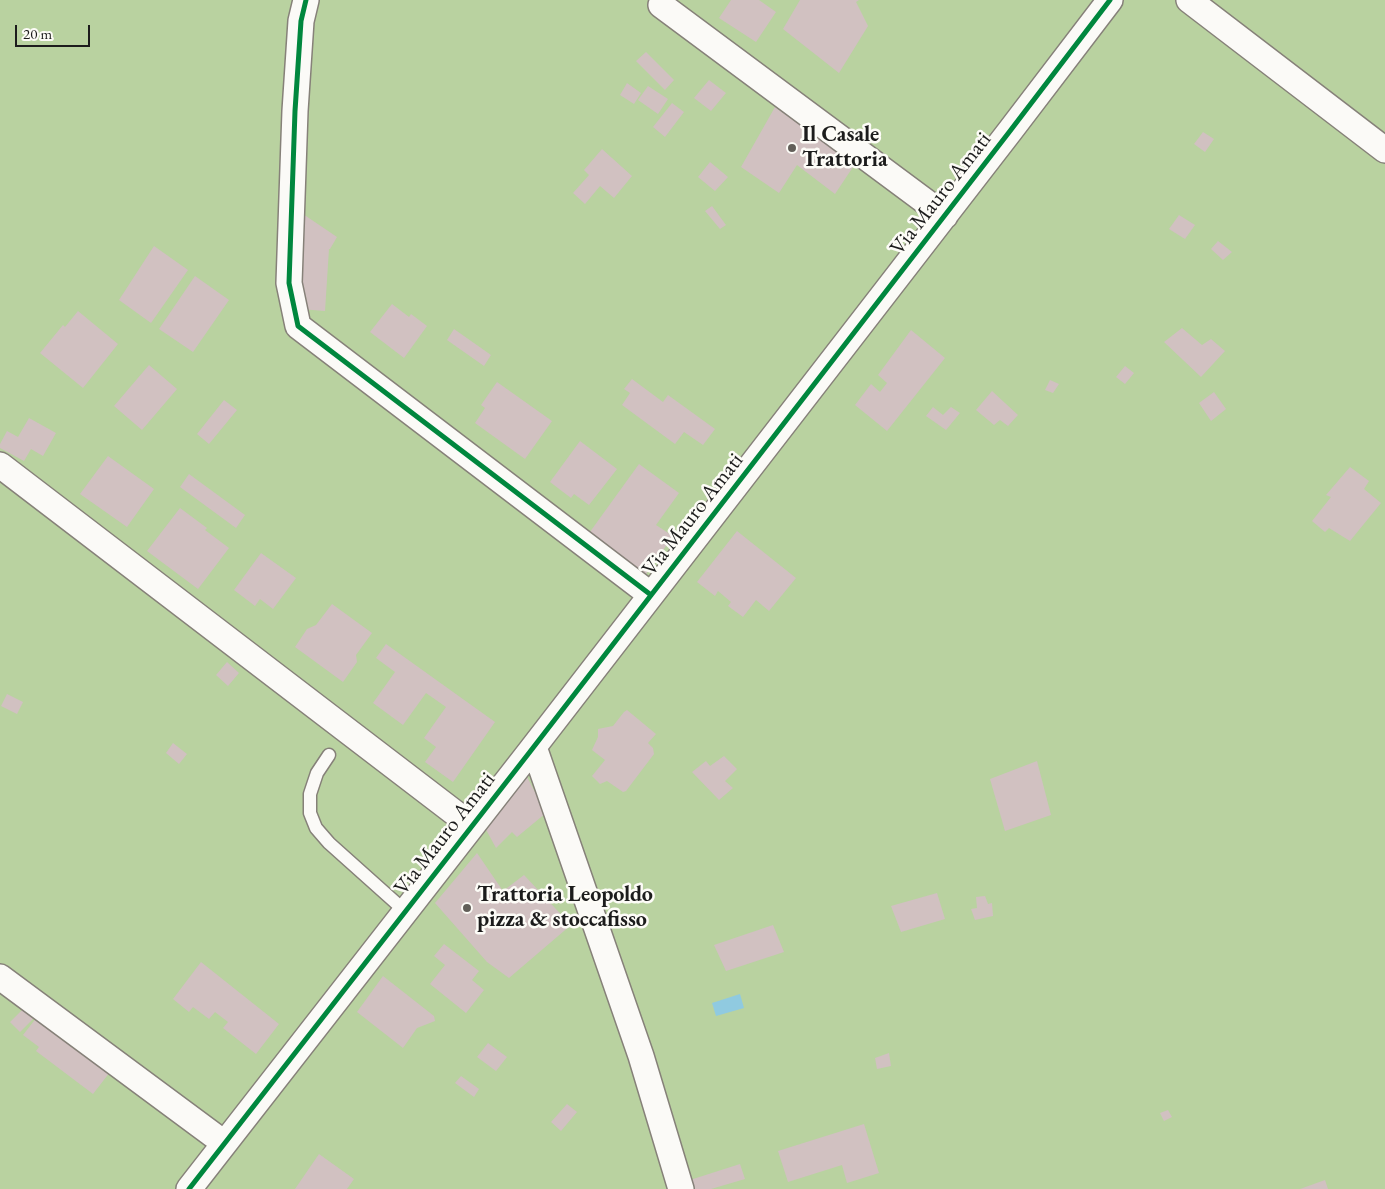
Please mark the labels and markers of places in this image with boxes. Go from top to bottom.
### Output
place label: Il Casale Trattoria [802,122,888,174]
marker: Il Casale Trattoria [786,142,798,154]
place label: Trattoria Leopoldo pizza & stoccafisso [477,882,653,934]
marker: Trattoria Leopoldo pizza & stoccafisso [461,902,473,914]

